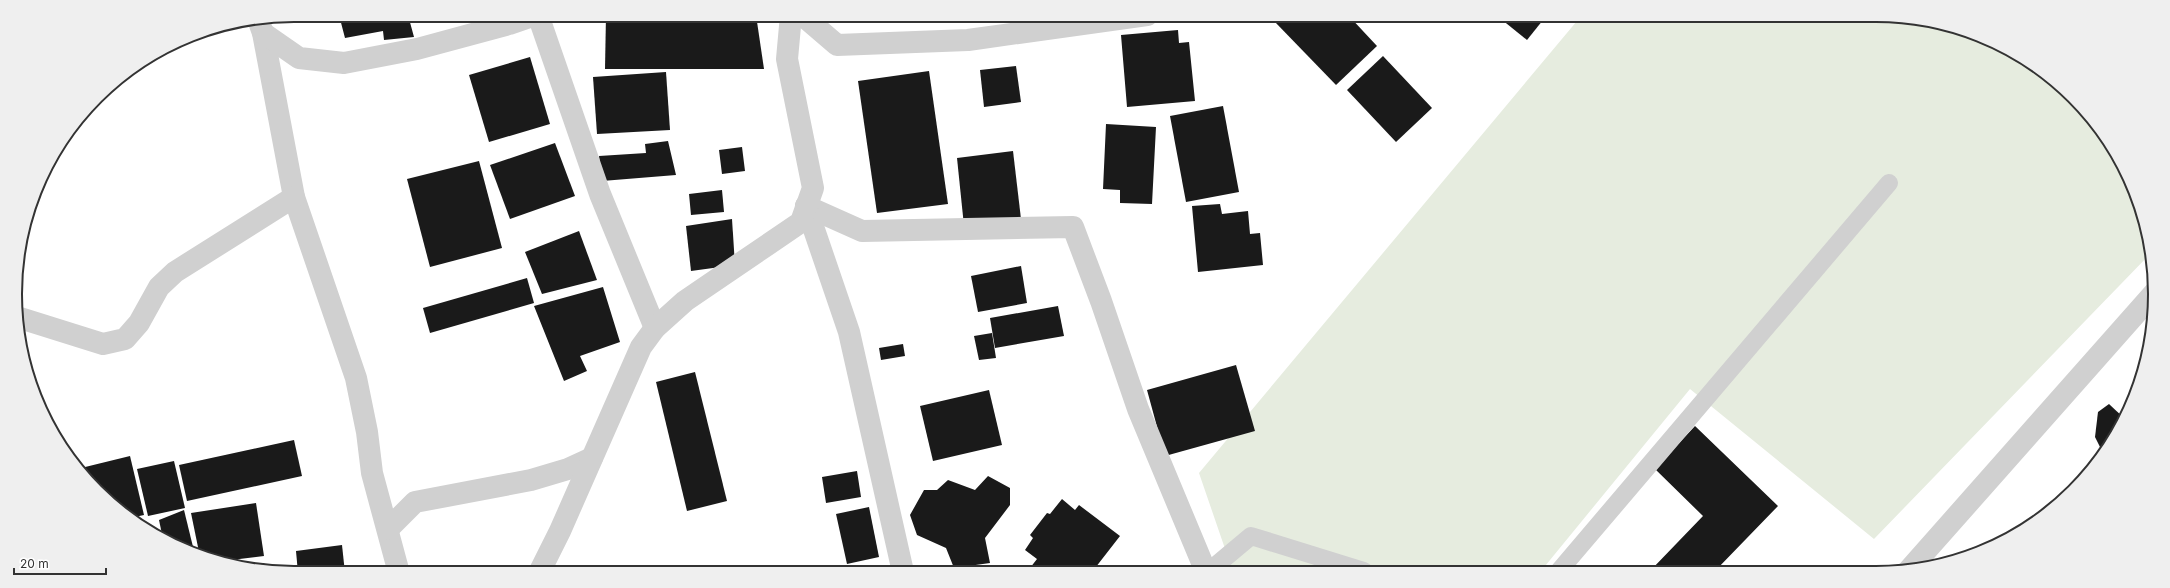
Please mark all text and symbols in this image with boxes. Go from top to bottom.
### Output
scale bar [14,550,106,576]
text: 20 m [20,556,49,571]

